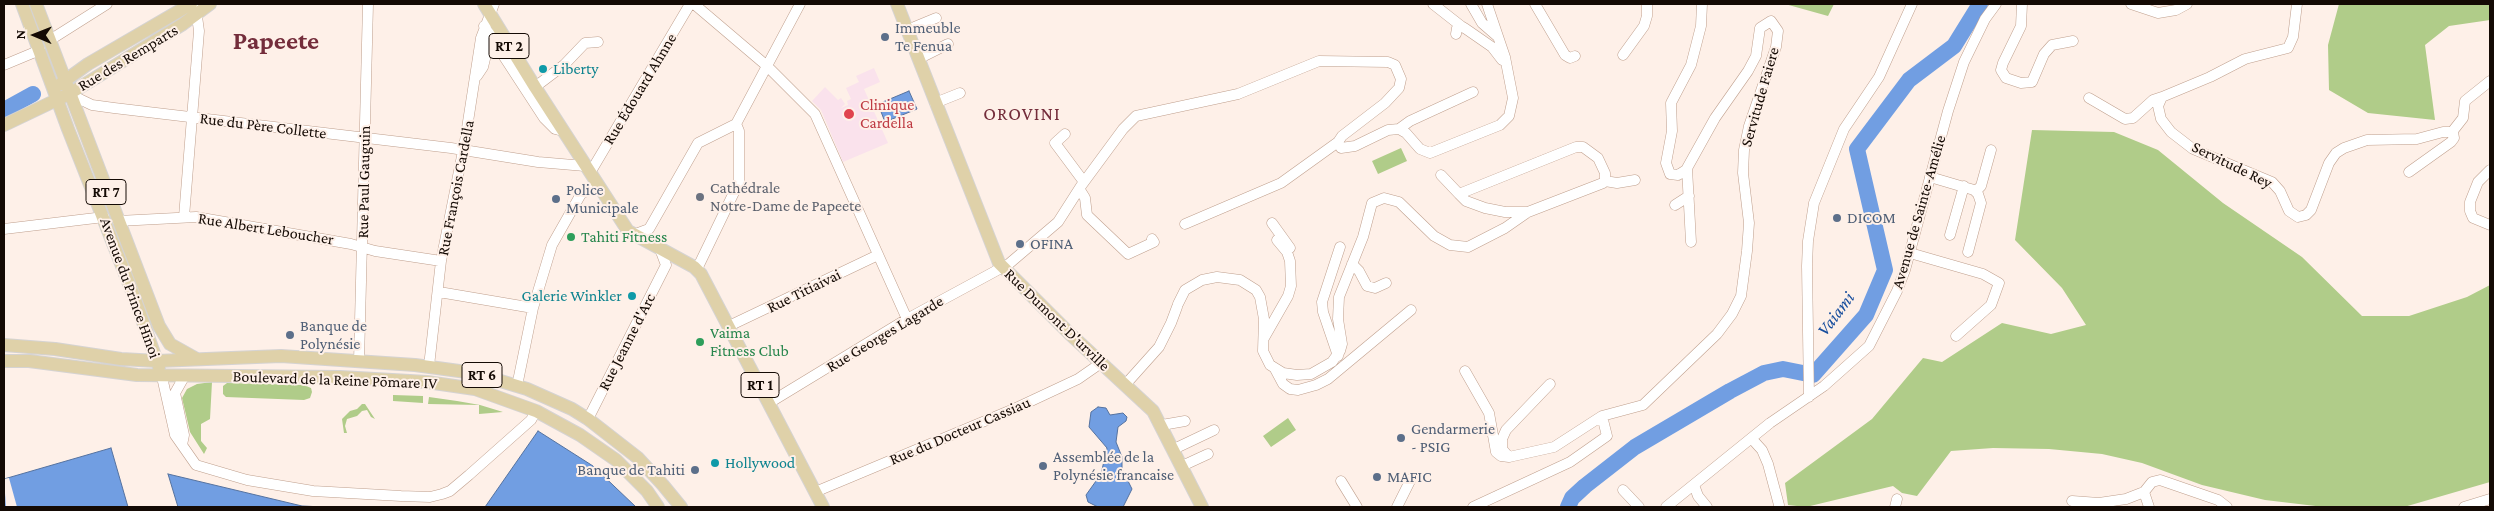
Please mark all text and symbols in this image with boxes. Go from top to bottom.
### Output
north arrow [10,10,60,60]
place label: Immeuble Te Fenua [895,18,961,56]
street label: Rue des Remparts [74,21,182,95]
district label: Papeete [233,25,319,57]
text: N [12,30,28,40]
street label: Rue Édouard Ahnne [599,30,681,148]
marker: Immeuble Te Fenua [879,31,891,43]
road number: RT 2 [489,34,529,58]
street label: Servitude Faiere [1737,45,1783,149]
place label: Liberty [553,59,599,79]
marker: Liberty [537,63,549,75]
place label: Clinique Cardella [860,95,914,133]
district label: OROVINI [982,103,1062,125]
marker: Clinique Cardella [842,107,856,121]
street label: Rue du Père Collette [199,109,327,143]
street label: Rue François Cardella [433,119,479,257]
street label: Rue Paul Gauguin [353,125,375,239]
street label: Avenue de Sainte-Amélie [1888,133,1950,291]
street label: Servitude Rey [2189,137,2275,193]
place label: Cathédrale Notre-Dame de Papeete [710,178,861,216]
road number: RT 7 [86,180,126,204]
place label: Police Municipale [566,180,638,218]
marker: Cathédrale Notre-Dame de Papeete [694,191,706,203]
marker: Police Municipale [550,193,562,205]
place label: DICOM [1847,208,1896,228]
street label: Rue Albert Leboucher [197,209,335,249]
marker: DICOM [1831,212,1843,224]
street label: Avenue du Prince Hīnoi [96,215,164,361]
place label: Tahiti Fitness [581,227,667,247]
marker: Tahiti Fitness [565,231,577,243]
place label: OFINA [1030,234,1073,254]
marker: OFINA [1014,238,1026,250]
street label: Rue Titiaivai [764,265,844,317]
street label: Rue Dumont D'urville [1000,265,1114,375]
place label: Galerie Winkler [522,286,622,306]
water label: Vaiami [1813,288,1859,340]
street label: Rue Jeanne d'Arc [594,290,660,394]
marker: Galerie Winkler [626,290,638,302]
street label: Rue Georges Lagarde [823,292,947,376]
place label: Banque de Polynésie [300,316,367,354]
place label: Vaima Fitness Club [710,323,789,361]
marker: Banque de Polynésie [284,329,296,341]
marker: Vaima Fitness Club [694,336,706,348]
road number: RT 6 [462,362,502,388]
street label: Boulevard de la Reine Pōmare IV [232,367,438,393]
road number: RT 1 [741,372,779,398]
street label: Rue du Docteur Cassiau [887,393,1033,469]
place label: Gendarmerie - PSIG [1411,419,1495,457]
marker: Gendarmerie - PSIG [1395,432,1407,444]
place label: Assemblée de la Polynésie francaise [1053,447,1174,485]
place label: Hollywood [725,453,795,473]
marker: Hollywood [709,457,721,469]
place label: Banque de Tahiti [577,460,685,480]
marker: Assemblée de la Polynésie francaise [1037,460,1049,472]
marker: Banque de Tahiti [689,464,701,476]
place label: MAFIC [1387,467,1432,487]
marker: MAFIC [1371,471,1383,483]

